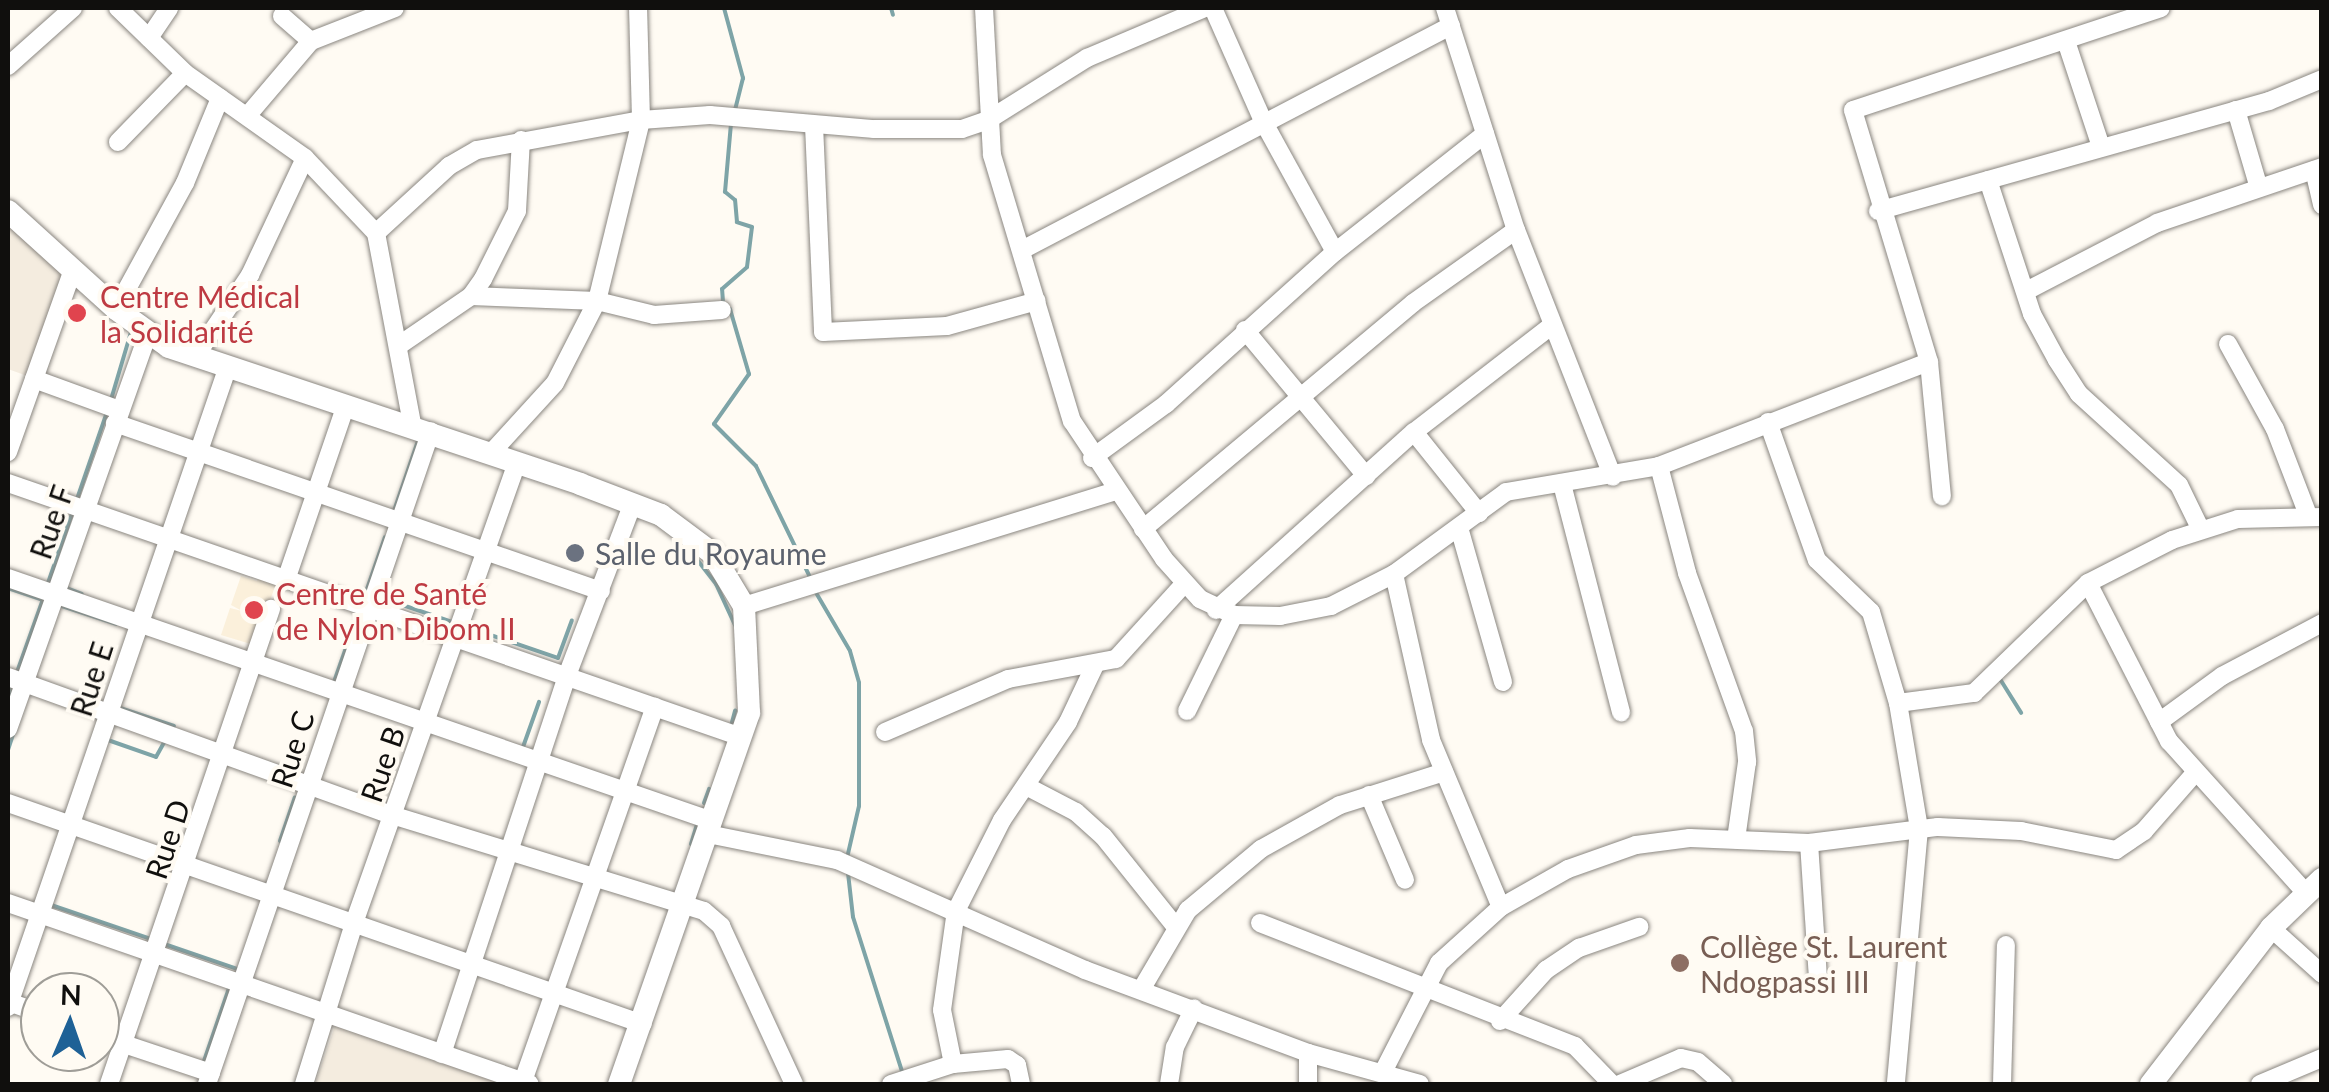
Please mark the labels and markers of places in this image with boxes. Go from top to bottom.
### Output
place label: Centre Médical la Solidarité [100,278,300,348]
marker: Centre Médical la Solidarité [64,300,90,326]
place label: Salle du Royaume [595,535,827,571]
marker: Salle du Royaume [564,542,586,564]
place label: Centre de Santé de Nylon Dibom II [276,575,516,646]
marker: Centre de Santé de Nylon Dibom II [241,597,267,623]
place label: Collège St. Laurent Ndogpassi III [1700,928,1947,998]
marker: Collège St. Laurent Ndogpassi III [1669,952,1691,974]

